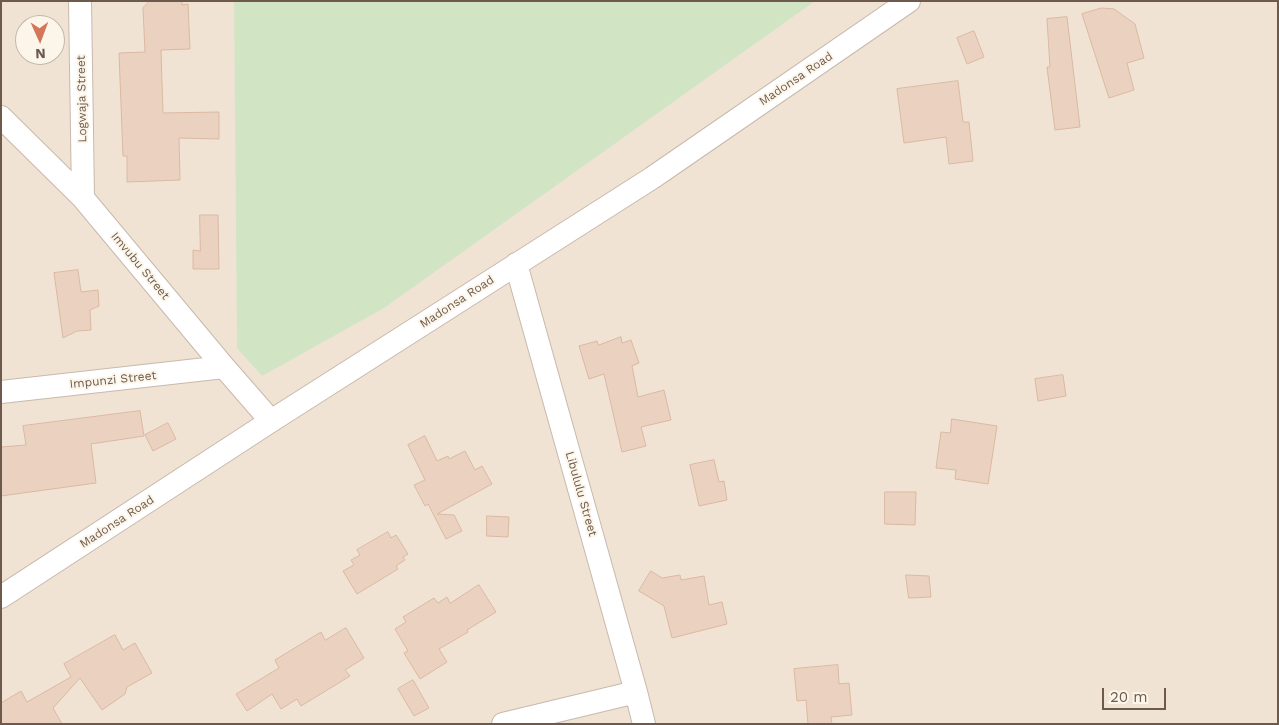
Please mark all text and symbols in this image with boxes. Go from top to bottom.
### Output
north arrow [15,15,65,65]
text: N [35,46,46,62]
street label: Madonsa Road [756,49,836,109]
street label: Logwaja Street [74,55,90,143]
street label: Imvubu Street [108,229,172,303]
street label: Madonsa Road [417,273,497,331]
street label: Impunzi Street [69,368,157,392]
street label: Libululu Street [562,450,600,538]
street label: Madonsa Road [77,493,157,551]
scale bar [1104,678,1168,710]
text: 20 m [1110,688,1148,706]

